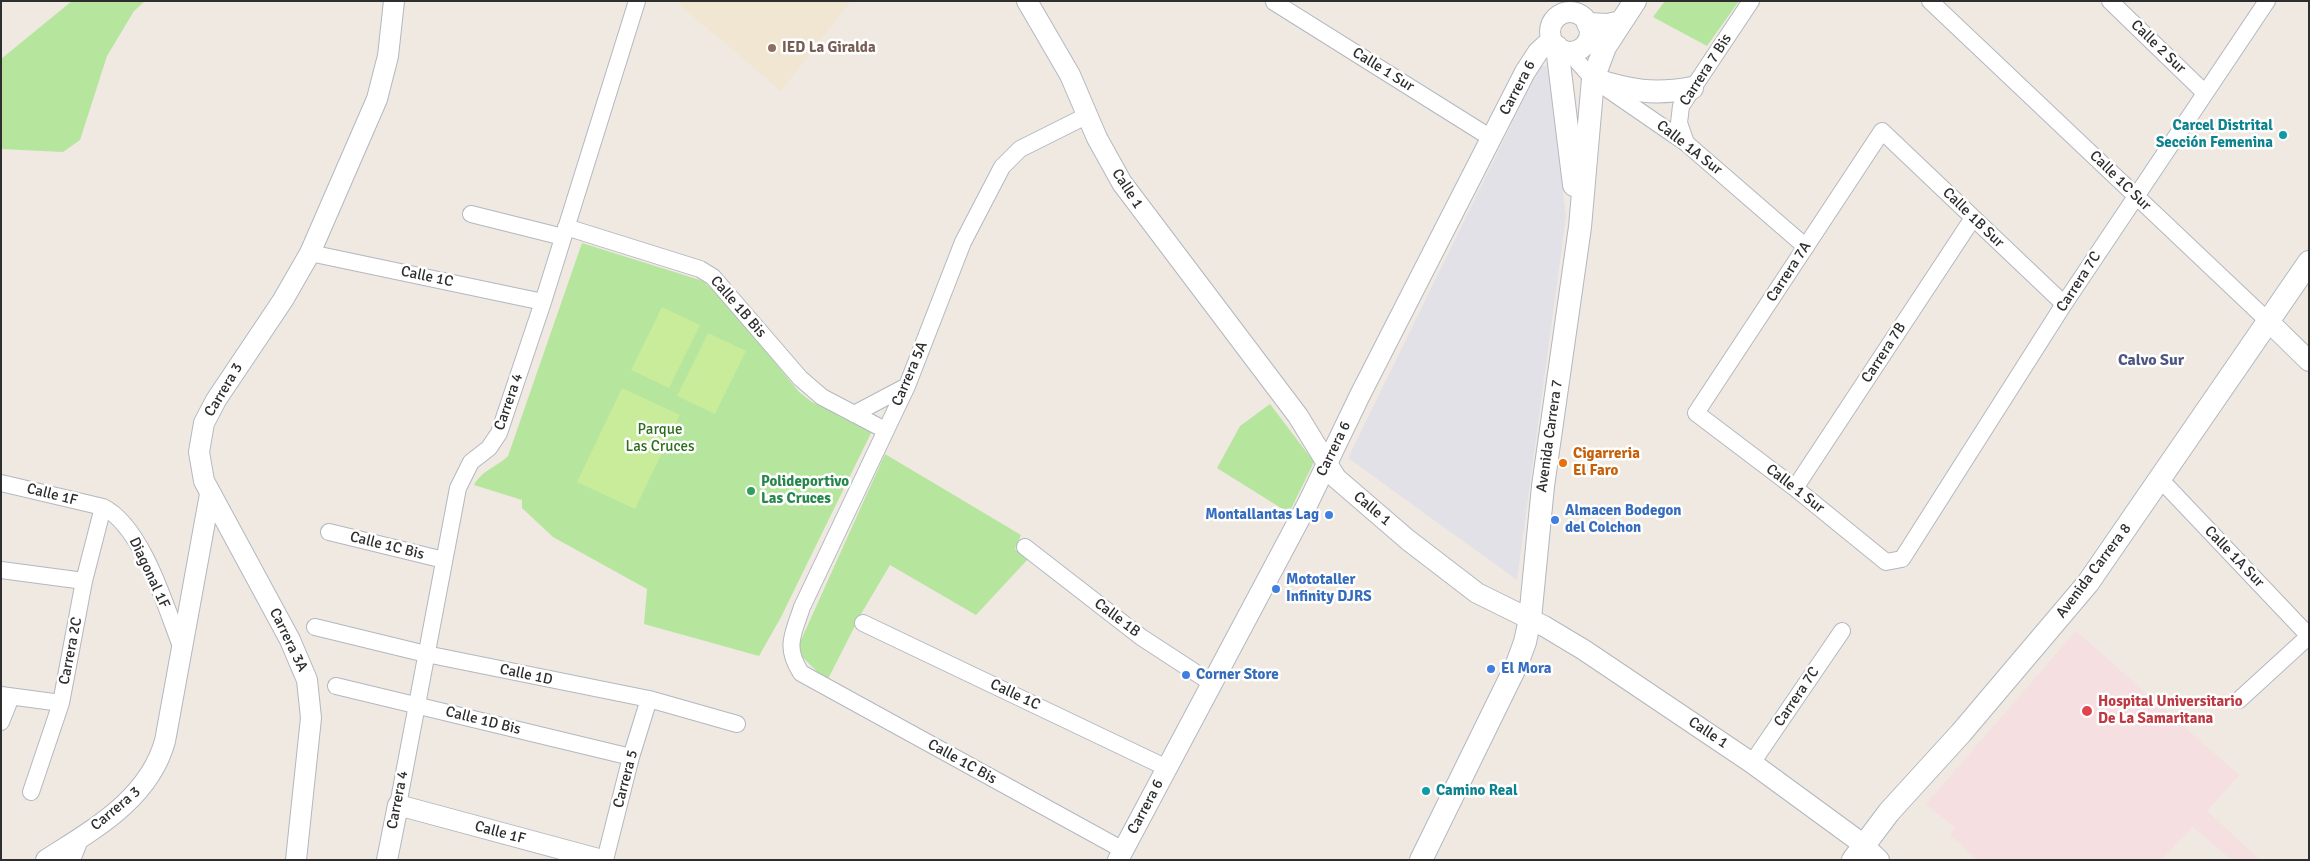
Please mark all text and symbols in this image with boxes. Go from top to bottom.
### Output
street label: Calle 2 Sur [2127,16,2189,78]
street label: Carrera 7 Bis [1676,31,1736,109]
place label: IED La Giralda [782,39,876,57]
marker: IED La Giralda [766,42,778,54]
street label: Calle 1 Sur [1349,44,1417,96]
street label: Carrera 6 [1496,58,1540,118]
street label: Calle 1A Sur [1653,117,1725,179]
place label: Carcel Distrital Sección Femenina [2156,117,2273,152]
marker: Carcel Distrital Sección Femenina [2277,129,2289,141]
street label: Calle 1C Sur [2086,147,2154,215]
street label: Calle 1 [1107,166,1147,212]
street label: Calle 1B Sur [1939,184,2007,252]
street label: Carrera 7A [1763,238,1815,306]
street label: Carrera 7C [2053,248,2105,316]
street label: Calle 1C [399,263,455,291]
street label: Calle 1B Bis [706,272,770,342]
street label: Carrera 7B [1858,319,1910,387]
street label: Carrera 5A [888,339,932,409]
district label: Calvo Sur [2118,351,2184,371]
street label: Carrera 3 [201,360,247,420]
street label: Carrera 4 [491,371,527,433]
street label: Avenida Carrera 7 [1533,379,1567,493]
street label: Carrera 6 [1313,418,1355,480]
park label: Parque Las Cruces [626,421,694,456]
place label: Cigarreria El Faro [1573,445,1640,480]
marker: Cigarreria El Faro [1557,457,1569,469]
street label: Calle 1 Sur [1762,461,1828,517]
place label: Polideportivo Las Cruces [761,473,849,508]
street label: Calle 1F [25,480,79,510]
marker: Polideportivo Las Cruces [745,485,757,497]
street label: Calle 1 [1349,488,1395,530]
place label: Almacen Bodegon del Colchon [1565,502,1681,537]
place label: Montallantas Lag [1205,506,1319,524]
marker: Montallantas Lag [1323,509,1335,521]
marker: Almacen Bodegon del Colchon [1549,514,1561,526]
street label: Avenida Carrera 8 [2053,520,2135,622]
street label: Calle 1A Sur [2200,523,2268,591]
street label: Calle 1C Bis [348,528,426,564]
street label: Diagonal 1F [125,535,173,611]
place label: Mototaller Infinity DJRS [1286,571,1372,606]
marker: Mototaller Infinity DJRS [1270,583,1282,595]
street label: Calle 1B [1090,595,1144,641]
street label: Carrera 3A [265,605,311,675]
street label: Carrera 2C [56,616,86,686]
place label: El Mora [1501,660,1551,678]
street label: Calle 1D [498,661,554,689]
marker: El Mora [1485,663,1497,675]
street label: Carrera 7C [1770,664,1824,730]
place label: Corner Store [1196,666,1279,684]
marker: Corner Store [1180,669,1192,681]
street label: Calle 1C [987,676,1043,714]
place label: Hospital Universitario De La Samaritana [2098,693,2243,728]
street label: Calle 1D Bis [444,703,522,739]
marker: Hospital Universitario De La Samaritana [2080,704,2094,718]
street label: Calle 1 [1685,713,1731,753]
street label: Calle 1C Bis [924,736,1000,788]
street label: Carrera 5 [610,748,642,810]
street label: Carrera 4 [384,769,412,831]
street label: Carrera 6 [1124,777,1168,837]
place label: Camino Real [1436,782,1518,800]
street label: Carrera 3 [88,783,144,835]
marker: Camino Real [1420,785,1432,797]
street label: Calle 1F [473,818,527,848]

